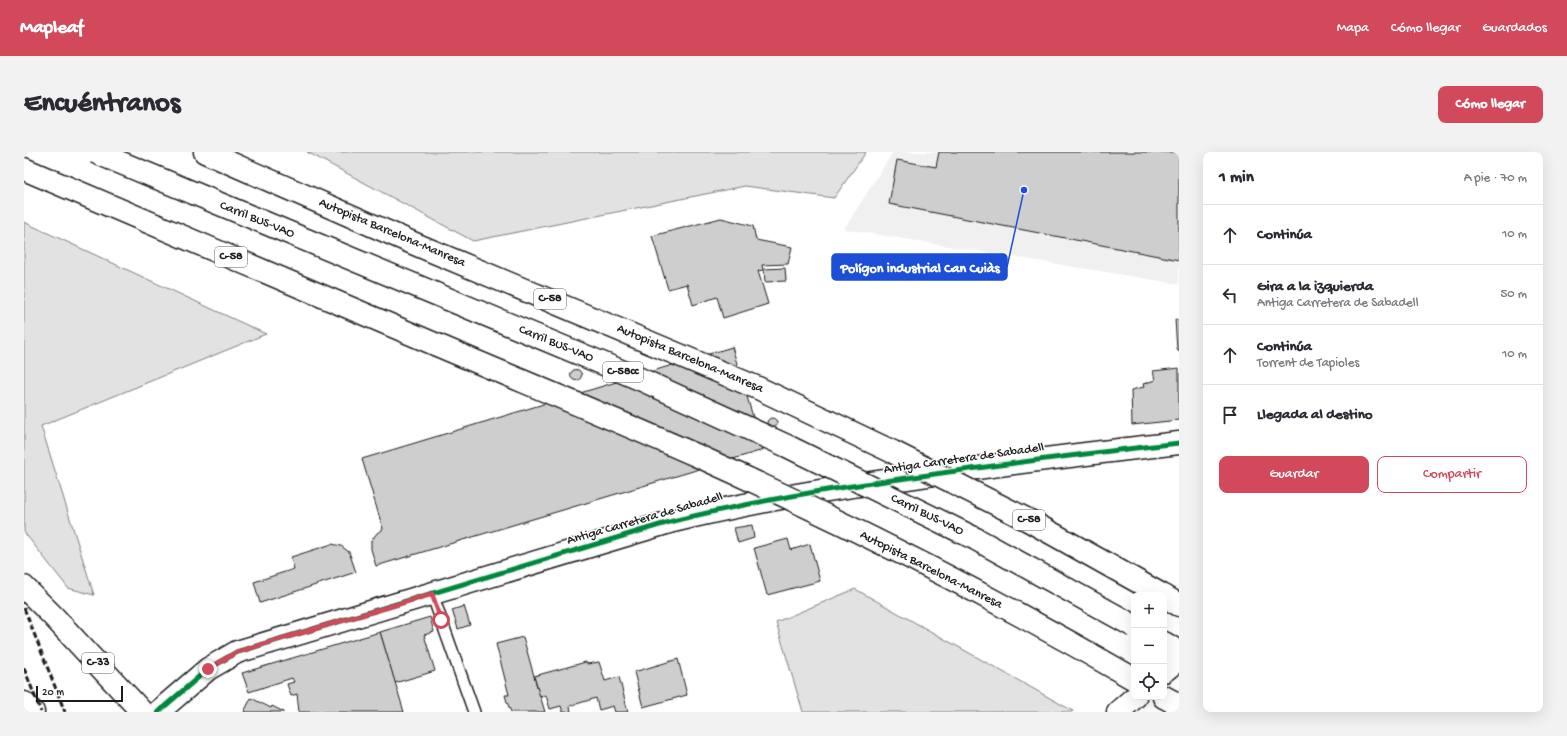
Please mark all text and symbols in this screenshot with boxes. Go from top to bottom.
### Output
text: Mapleaf [20,17,83,40]
text: Mapa [1337,20,1369,37]
text: Cómo llegar [1391,20,1460,37]
text: Guardados [1482,20,1547,37]
button: Cómo llegar [1438,86,1543,123]
text: Encuéntranos [24,88,180,121]
text: 1 min [1219,168,1254,188]
text: A pie · 70 m [1464,171,1527,186]
street label: Autopista Barcelona-Manresa [316,195,468,271]
street label: Carril BUS-VAO [217,198,297,242]
icon: ahead [1219,224,1241,246]
text: Continúa [1257,226,1312,244]
text: 10 m [1502,227,1527,242]
road number: C-58 [215,247,247,267]
callout: Polígon industrial Can Cuiàs [832,254,1007,280]
text: Polígon industrial Can Cuiàs [839,261,1000,278]
text: Gira a la izquierda [1257,278,1373,296]
icon: left [1219,284,1241,306]
text: 50 m [1500,287,1527,302]
road number: C-58 [534,289,566,309]
text: Antiga Carretera de Sabadell [1257,296,1419,311]
street label: Autopista Barcelona-Manresa [614,321,766,397]
street label: Carril BUS-VAO [516,322,596,366]
text: Continúa [1257,338,1312,356]
icon: ahead [1219,344,1241,366]
text: 10 m [1502,347,1527,362]
text: Torrent de Tapioles [1257,356,1359,371]
road number: C-58cc [603,362,643,382]
icon: arrive [1219,404,1241,426]
text: Llegada al destino [1257,406,1373,424]
street label: Antiga Carretera de Sabadell [883,440,1045,478]
button: Guardar [1219,456,1369,493]
button: Compartir [1377,456,1527,493]
street label: Antiga Carretera de Sabadell [565,489,725,548]
street label: Carril BUS-VAO [888,491,966,539]
road number: C-58 [1013,510,1045,530]
street label: Autopista Barcelona-Manresa [857,527,1005,613]
map controls [1131,592,1167,700]
button: + [1131,592,1167,628]
route start [432,611,450,629]
button: − [1131,628,1167,664]
road number: C-33 [82,653,114,673]
route end [199,660,217,678]
button: locate [1131,664,1167,700]
scale bar [36,684,123,703]
text: 20 m [42,687,64,699]

